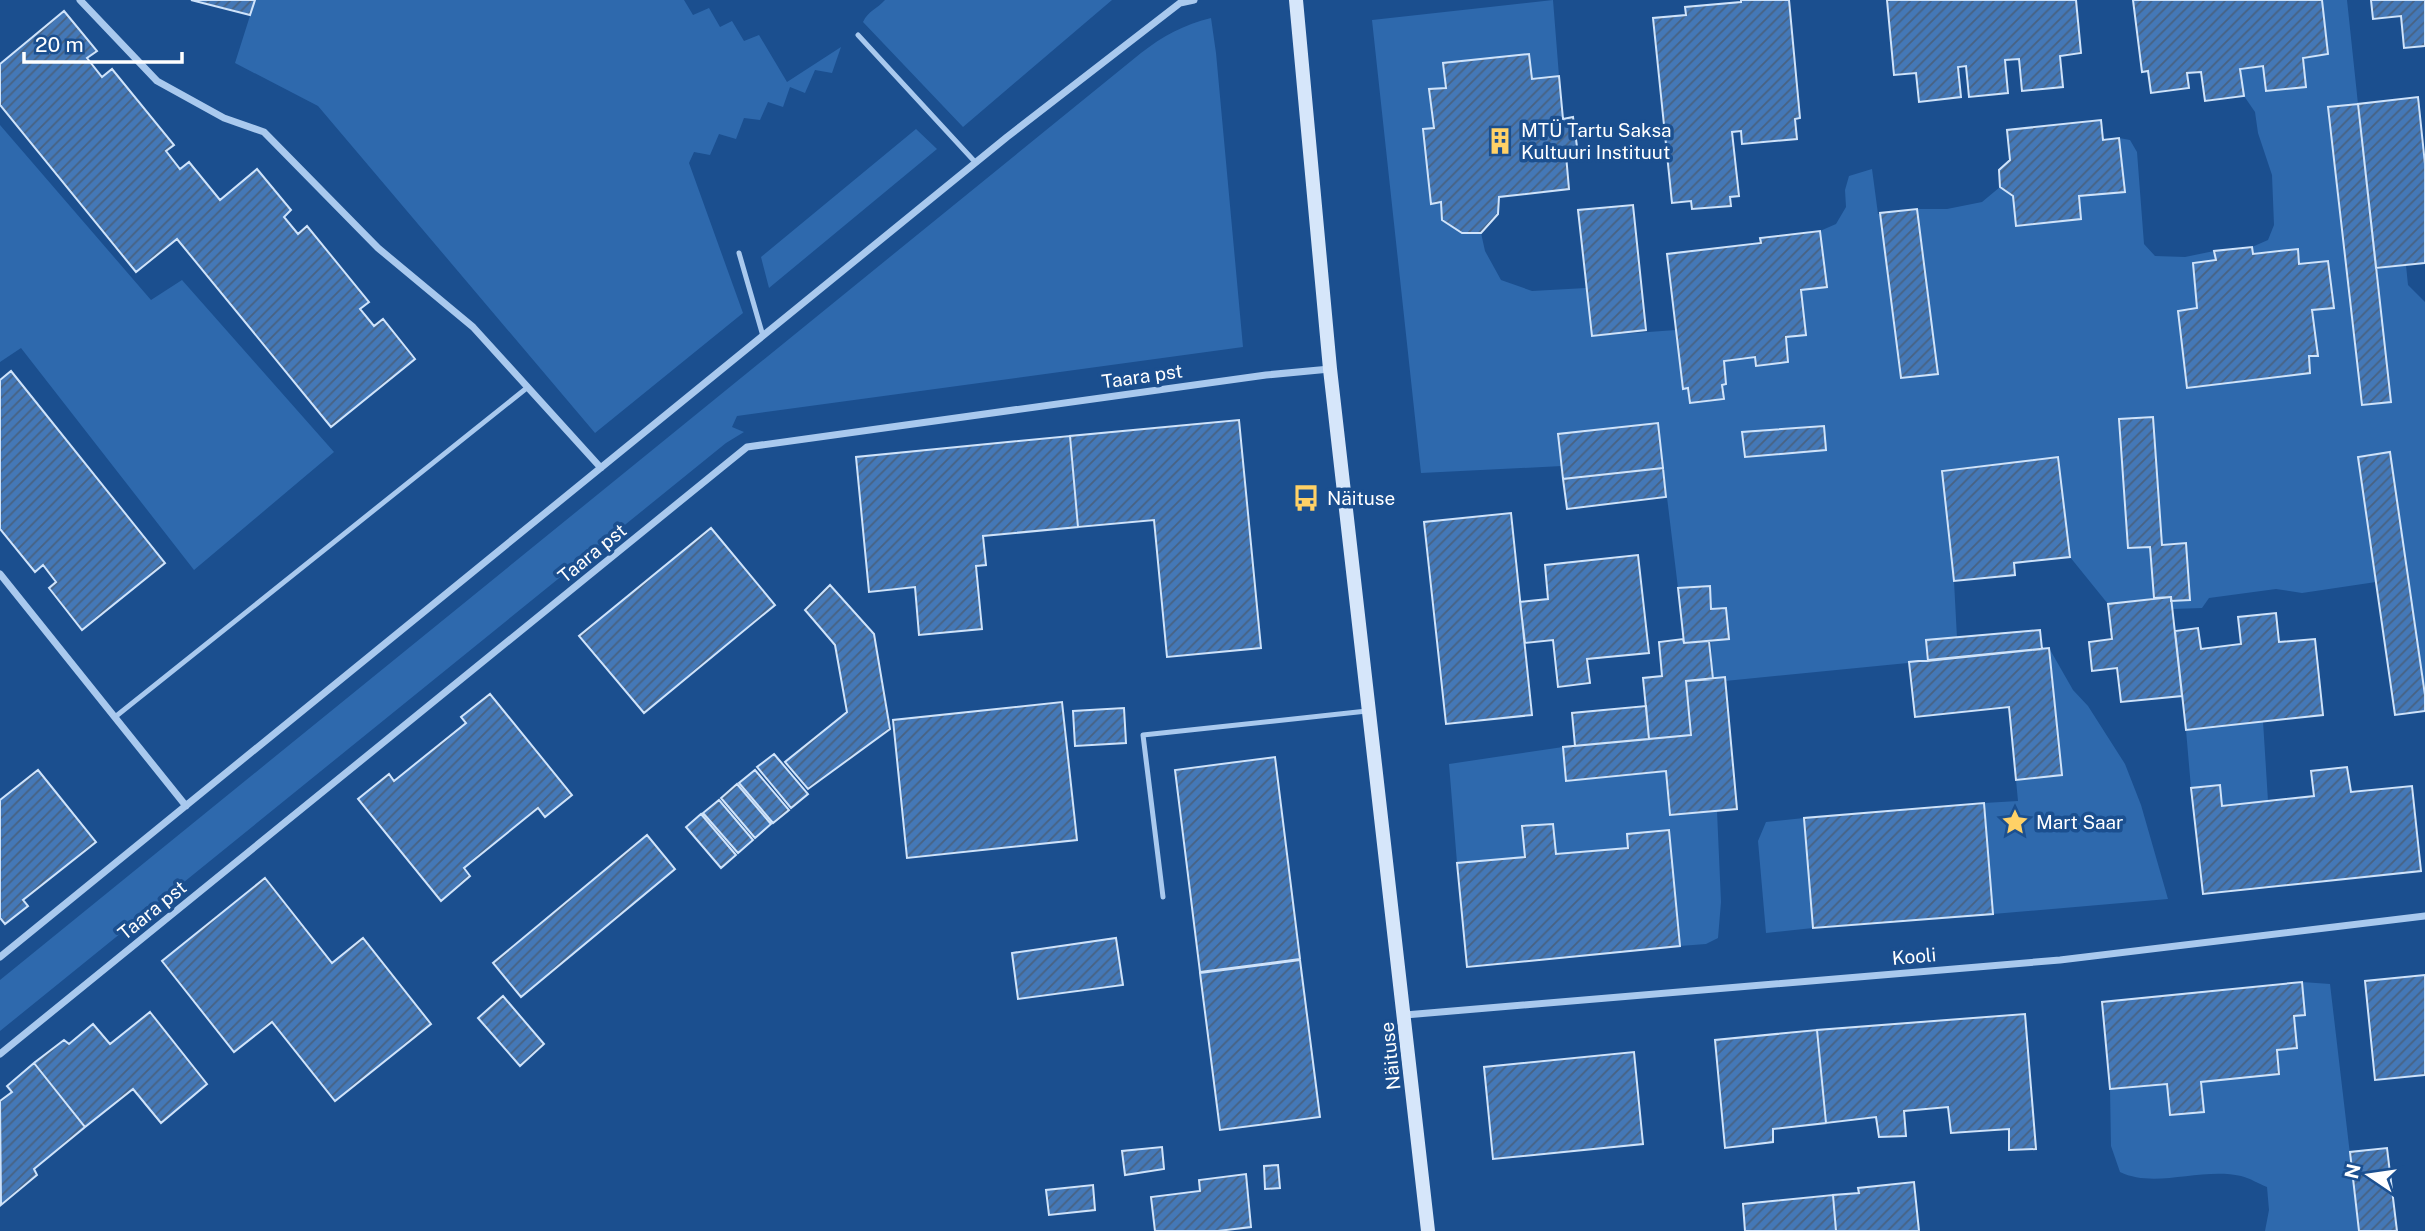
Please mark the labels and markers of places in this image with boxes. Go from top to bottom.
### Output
place label: MTÜ Tartu Saksa Kultuuri Instituut [1521,119,1672,163]
building icon: MTÜ Tartu Saksa Kultuuri Instituut [1485,126,1515,156]
bus stop icon: Näituse [1291,483,1321,513]
place label: Näituse [1327,487,1395,509]
place icon: Mart Saar [2000,807,2030,837]
place label: Mart Saar [2036,811,2124,833]

